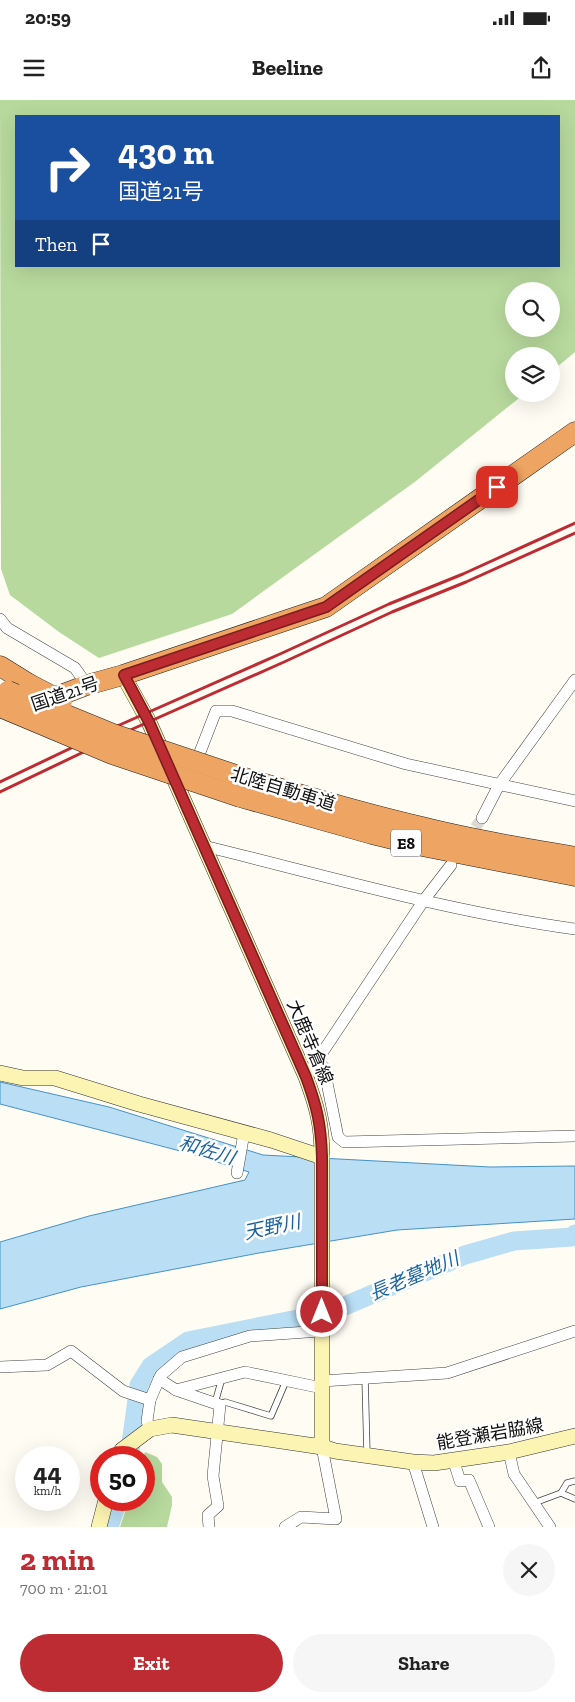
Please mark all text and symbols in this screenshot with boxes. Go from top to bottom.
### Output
text: 20:59 [25,6,71,29]
icon: menu [20,54,48,82]
text: Beeline [252,54,323,81]
icon: share [527,54,555,82]
text: 430 m [118,131,214,173]
icon: right [35,135,100,200]
text: 国道21号 [118,178,204,205]
icon: arrive [87,230,115,258]
text: Then [35,233,77,256]
map controls [505,282,560,402]
button: search [505,282,560,337]
button: layers [505,347,560,402]
pin [476,466,518,508]
icon: arrive [483,473,511,501]
street label: 国道21号 [28,672,102,716]
street label: 北陸自動車道 [228,763,338,815]
road number: E8 [391,830,421,856]
street label: 大鹿寺倉線 [282,996,338,1088]
water label: 和佐川 [176,1131,240,1170]
water label: 天野川 [242,1209,304,1244]
water label: 長老墓地川 [366,1246,464,1305]
position arrow [295,1285,347,1337]
street label: 能登瀬岩脇線 [435,1414,545,1454]
speed limit sign: 50 [90,1446,155,1511]
text: 44 [33,1457,62,1487]
text: km/h [34,1484,61,1498]
text: 2 min [20,1542,95,1578]
button: close [503,1544,555,1596]
text: 700 m · 21:01 [20,1579,108,1598]
button: Exit [20,1634,283,1692]
button: Share [293,1634,555,1692]

